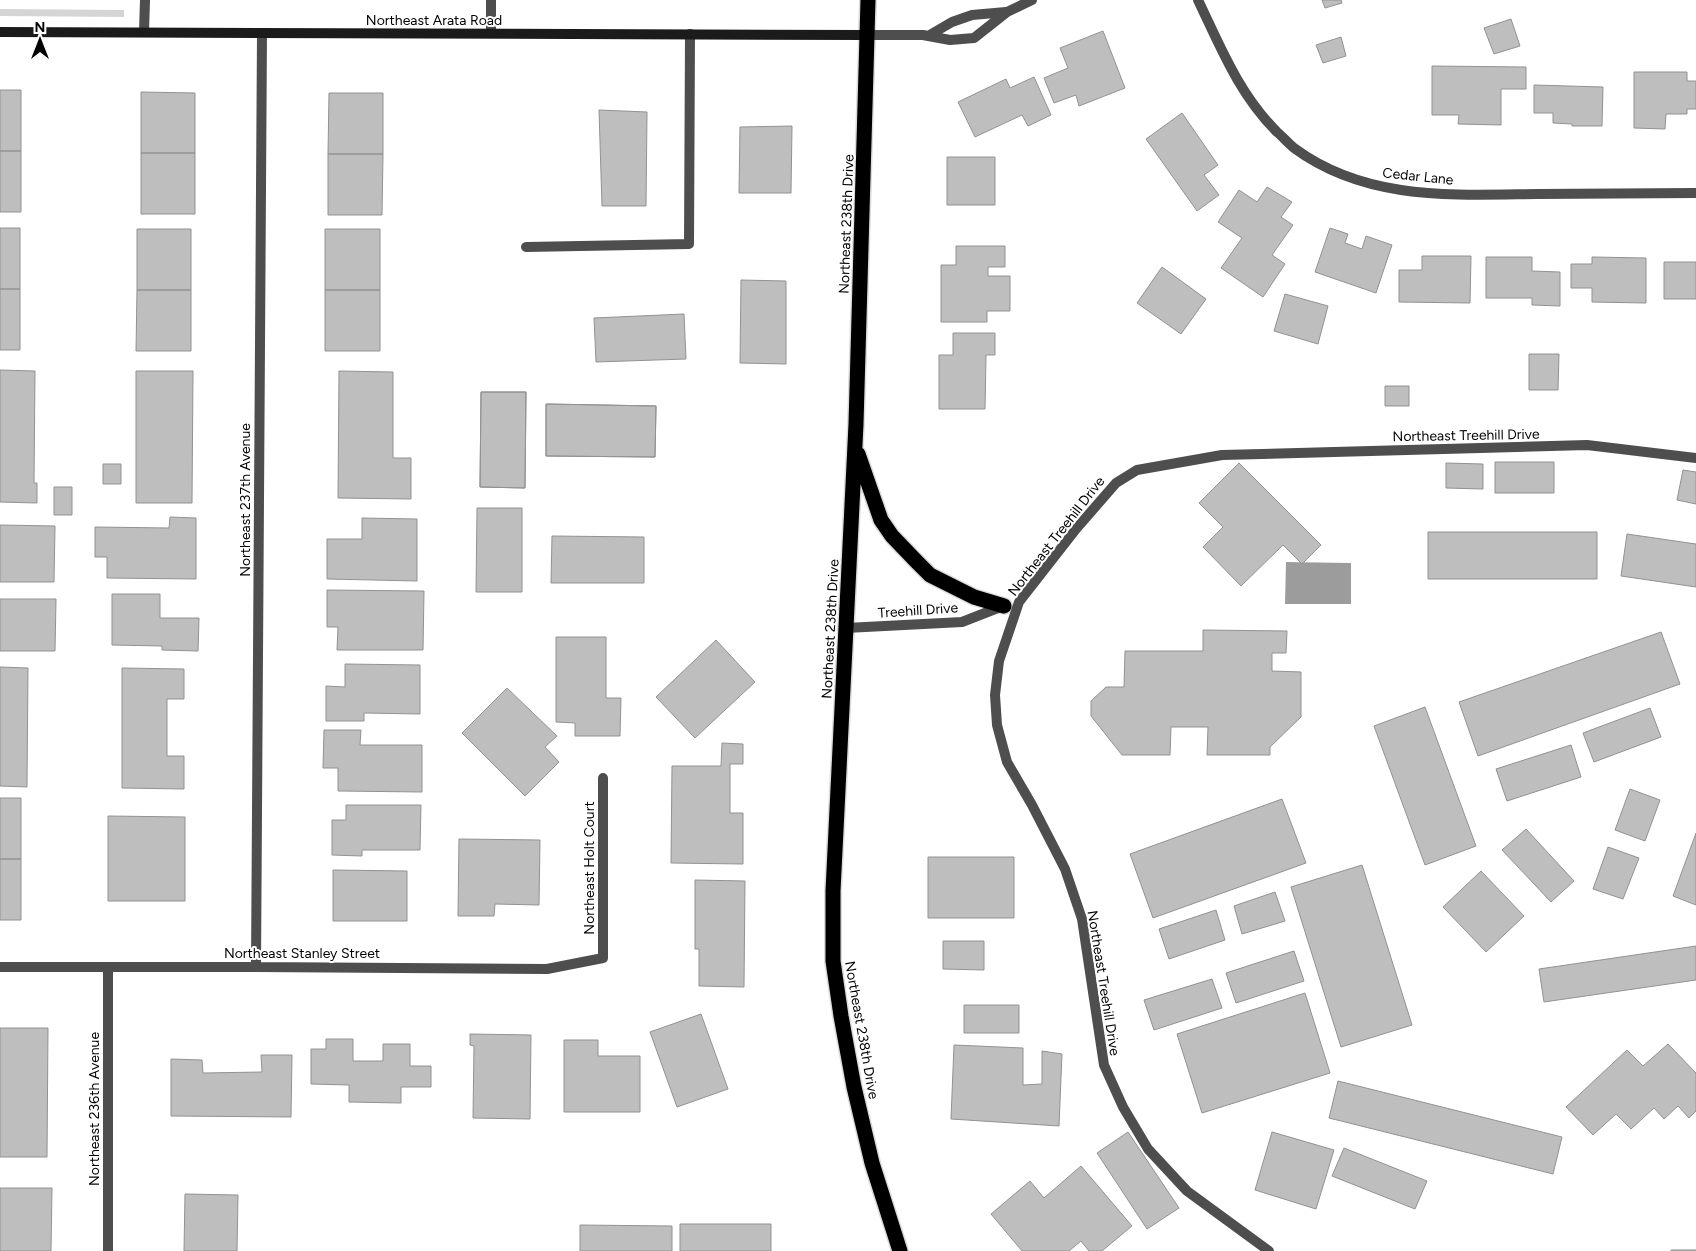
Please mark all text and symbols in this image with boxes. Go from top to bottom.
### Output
street label: Northeast Arata Road [366,12,502,29]
north arrow [15,15,65,65]
text: N [35,19,45,36]
street label: Northeast 238th Drive [836,153,857,294]
street label: Cedar Lane [1382,164,1455,189]
street label: Northeast 237th Avenue [237,423,254,577]
street label: Northeast Treehill Drive [1392,426,1540,445]
street label: Northeast Treehill Drive [1004,473,1109,599]
street label: Northeast 238th Drive [818,558,843,699]
street label: Treehill Drive [877,599,959,622]
street label: Northeast Holt Court [581,801,598,935]
street label: Northeast Treehill Drive [1084,909,1123,1057]
street label: Northeast Stanley Street [224,945,380,962]
street label: Northeast 238th Drive [841,960,882,1101]
street label: Northeast 236th Avenue [86,1032,103,1186]

